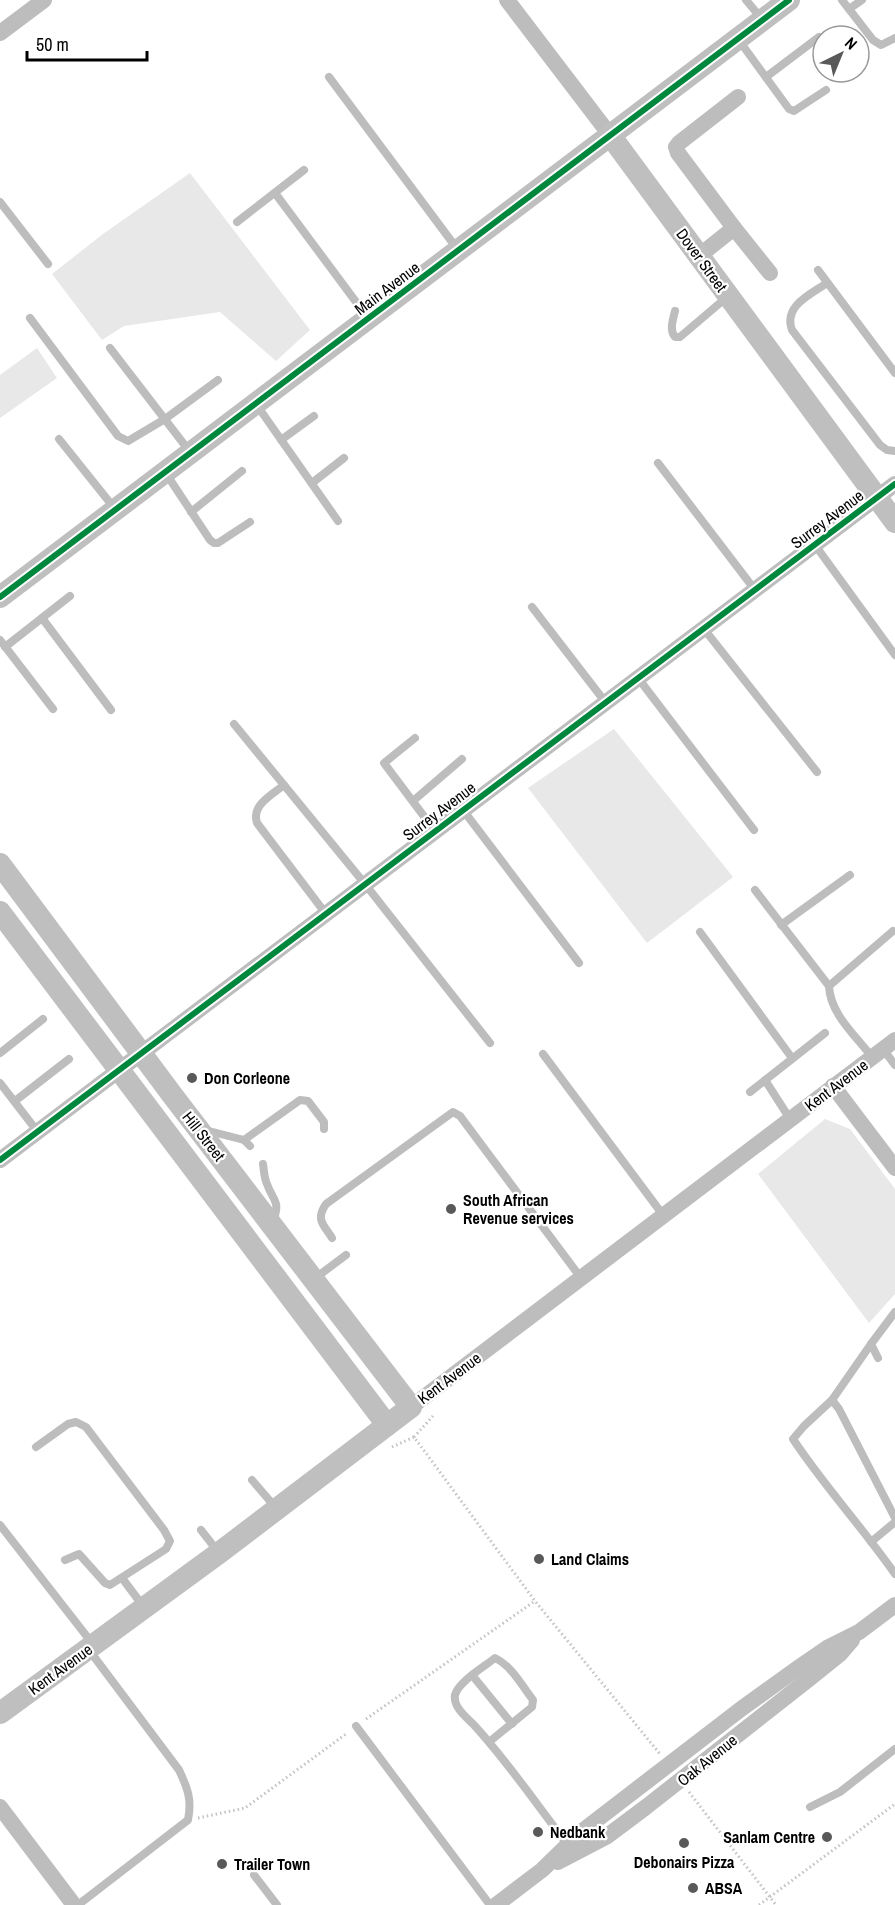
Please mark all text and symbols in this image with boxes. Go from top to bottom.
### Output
scale bar [27,24,147,62]
north arrow [811,24,871,84]
text: 50 m [36,32,69,57]
text: N [840,32,862,54]
street label: Dover Street [671,224,733,297]
street label: Main Avenue [350,256,424,320]
street label: Surrey Avenue [786,484,868,554]
street label: Surrey Avenue [398,776,480,846]
street label: Kent Avenue [800,1054,872,1116]
place label: Don Corleone [204,1067,290,1089]
marker: Don Corleone [185,1071,199,1085]
street label: Hill Street [178,1107,231,1166]
place label: South African Revenue services [463,1189,574,1229]
marker: South African Revenue services [444,1202,458,1216]
street label: Kent Avenue [413,1347,485,1409]
place label: Land Claims [551,1548,629,1570]
marker: Land Claims [532,1552,546,1566]
street label: Kent Avenue [24,1638,96,1700]
street label: Oak Avenue [672,1729,742,1791]
place label: Nedbank [550,1821,606,1843]
marker: Nedbank [531,1825,545,1839]
place label: Sanlam Centre [723,1826,815,1848]
marker: Sanlam Centre [820,1830,834,1844]
marker: Debonairs Pizza [677,1836,691,1850]
place label: Debonairs Pizza [634,1851,735,1873]
place label: Trailer Town [234,1853,310,1875]
marker: Trailer Town [215,1857,229,1871]
place label: ABSA [705,1877,743,1899]
marker: ABSA [686,1881,700,1895]

